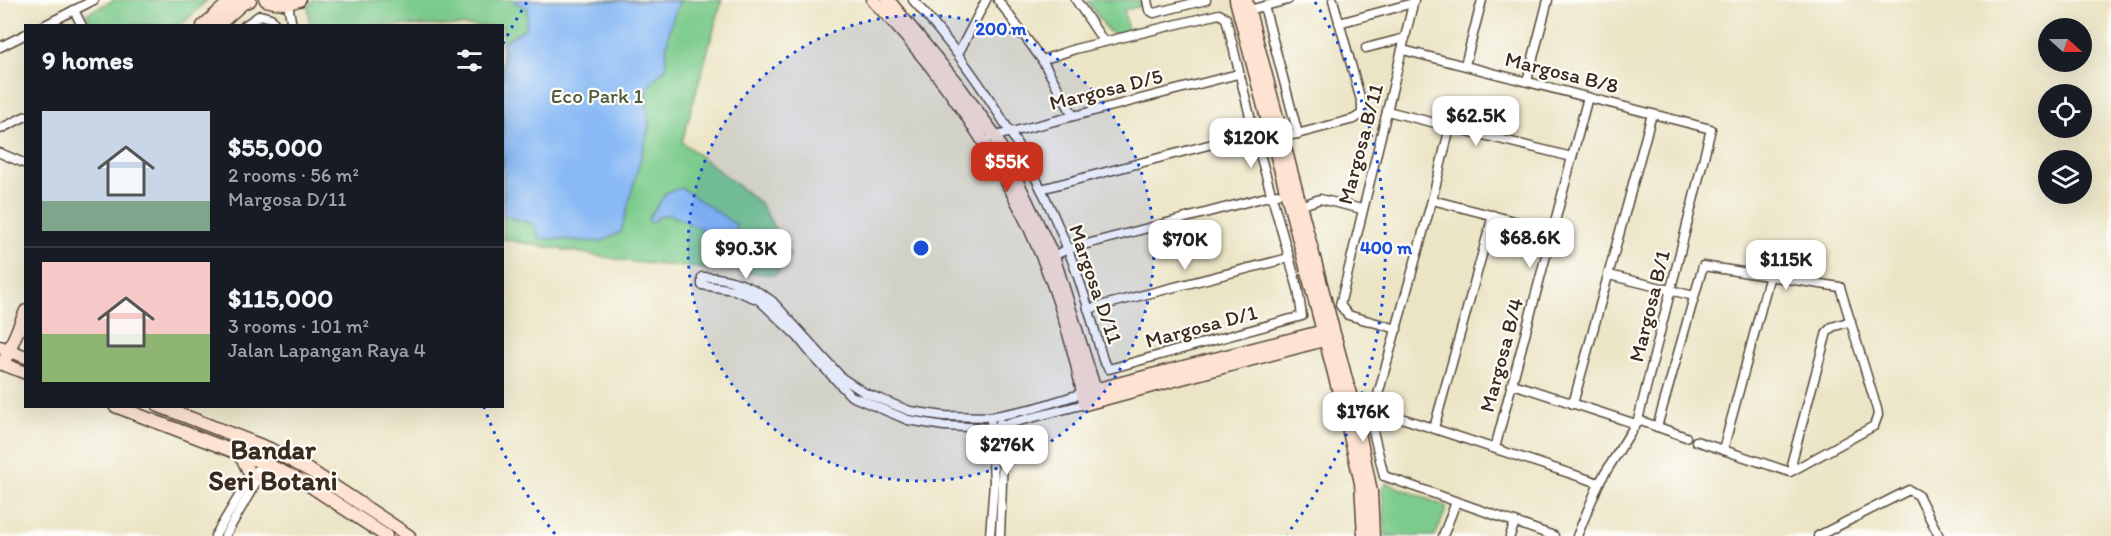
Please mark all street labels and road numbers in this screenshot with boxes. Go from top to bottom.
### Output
street label: Margosa B/8 [1503,46,1621,98]
street label: Margosa D/5 [1047,63,1165,115]
street label: Margosa B/11 [1332,81,1388,207]
street label: Margosa D/11 [1064,221,1128,347]
street label: Margosa B/1 [1623,247,1675,365]
street label: Margosa B/4 [1474,295,1528,415]
street label: Margosa D/1 [1142,299,1260,353]

